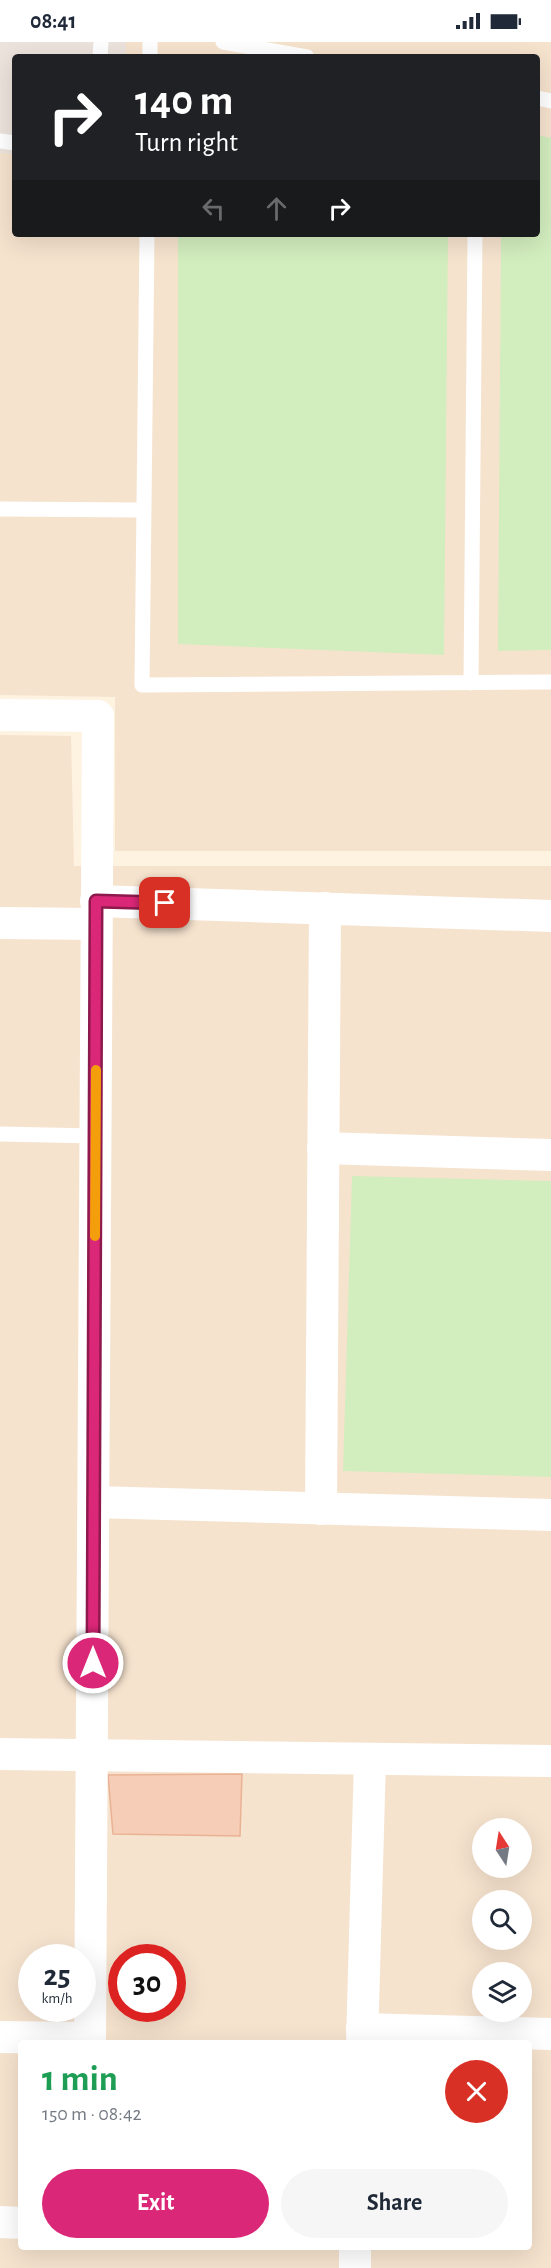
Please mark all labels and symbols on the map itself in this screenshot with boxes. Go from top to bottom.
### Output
pin [139,877,190,928]
position arrow [61,1631,125,1695]
north arrow [472,1818,532,1878]
speed limit sign: 30 [108,1944,186,2022]

